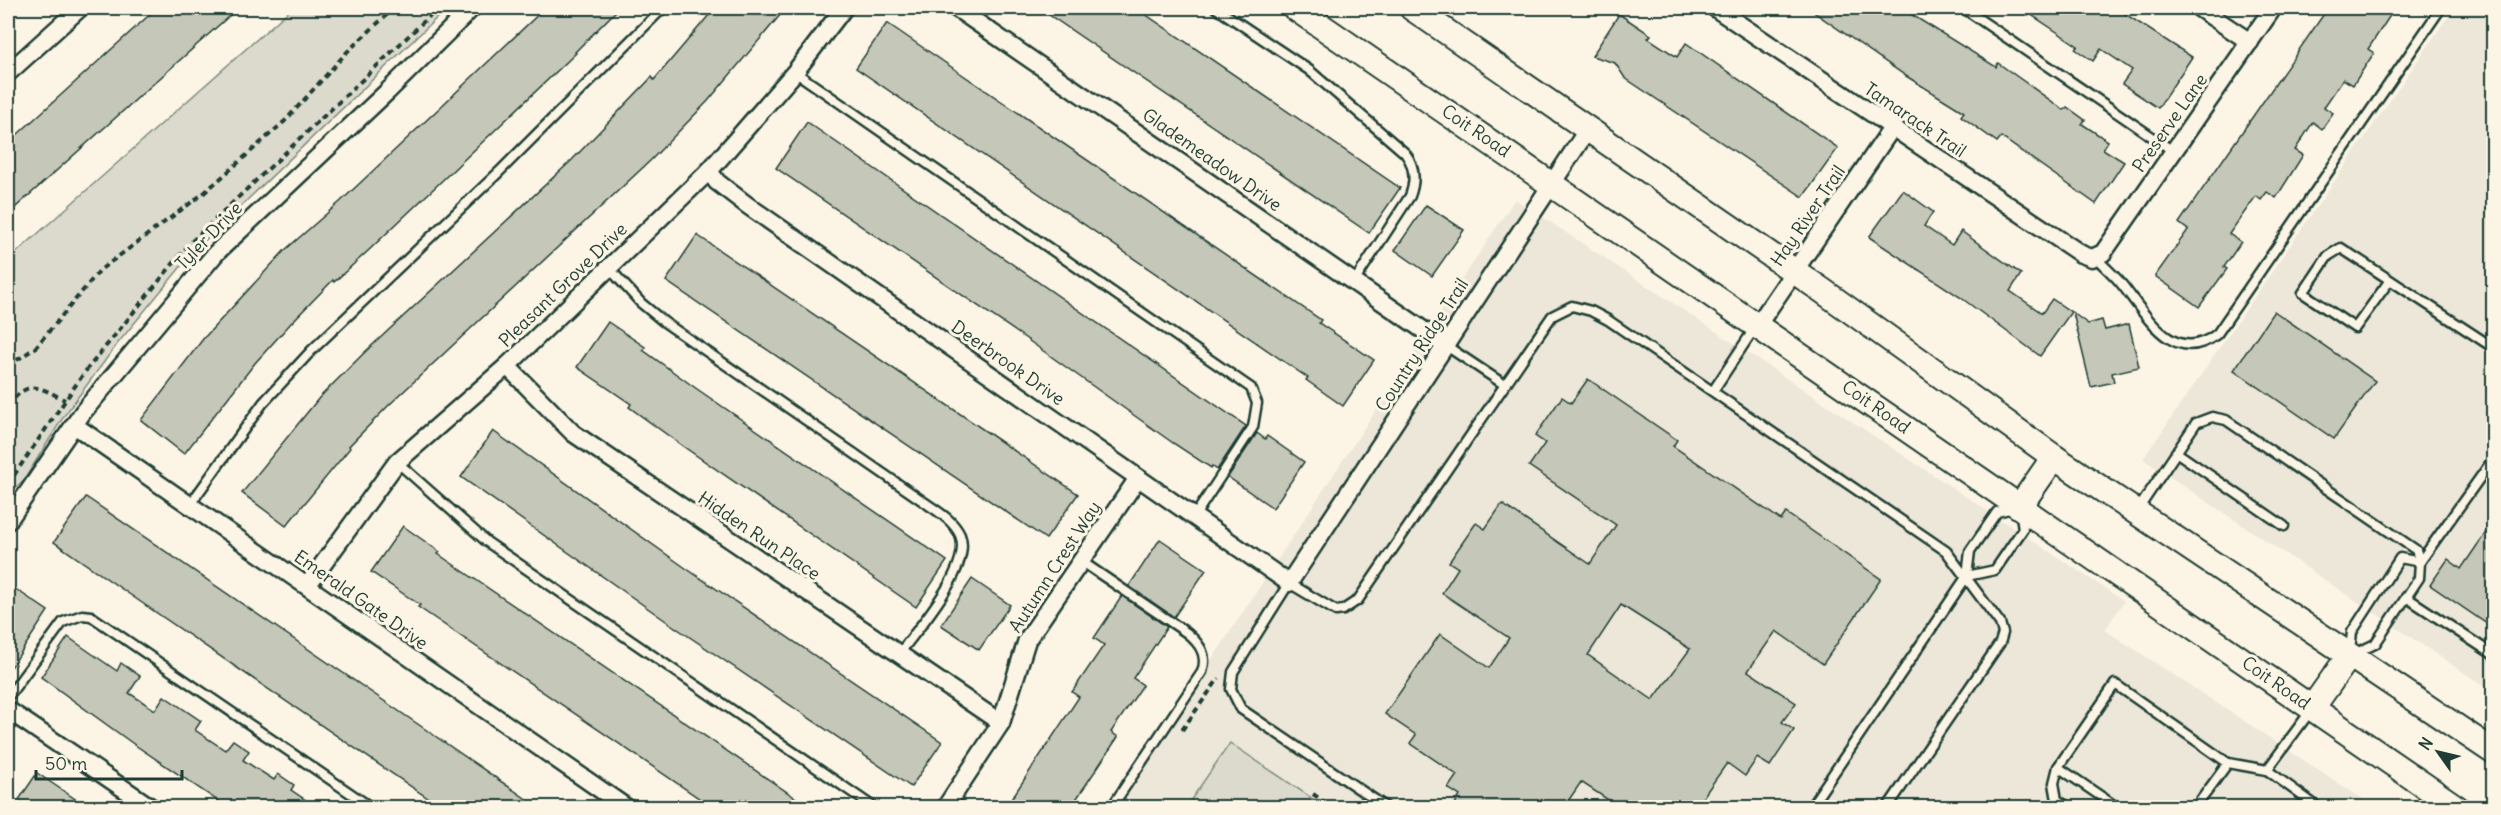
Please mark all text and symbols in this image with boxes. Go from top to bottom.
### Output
street label: Preserve Lane [2127,69,2212,177]
street label: Tamarack Trail [1860,77,1971,162]
street label: Coit Road [1437,99,1516,162]
street label: Glademeadow Drive [1138,103,1286,216]
street label: Hay River Trail [1765,161,1850,271]
street label: Tyler Drive [170,197,247,275]
street label: Pleasant Grove Drive [494,217,632,352]
street label: Country Ridge Trail [1370,274,1473,416]
street label: Deerbrook Drive [947,315,1069,410]
street label: Coit Road [1838,375,1915,439]
street label: Hidden Run Place [694,486,825,585]
street label: Autumn Crest Way [1004,497,1106,637]
street label: Emerald Gate Drive [290,545,433,654]
street label: Coit Road [2238,651,2315,715]
north arrow [2408,722,2468,782]
text: N [2414,733,2437,754]
scale bar [36,743,182,781]
text: 50 m [45,752,87,775]

